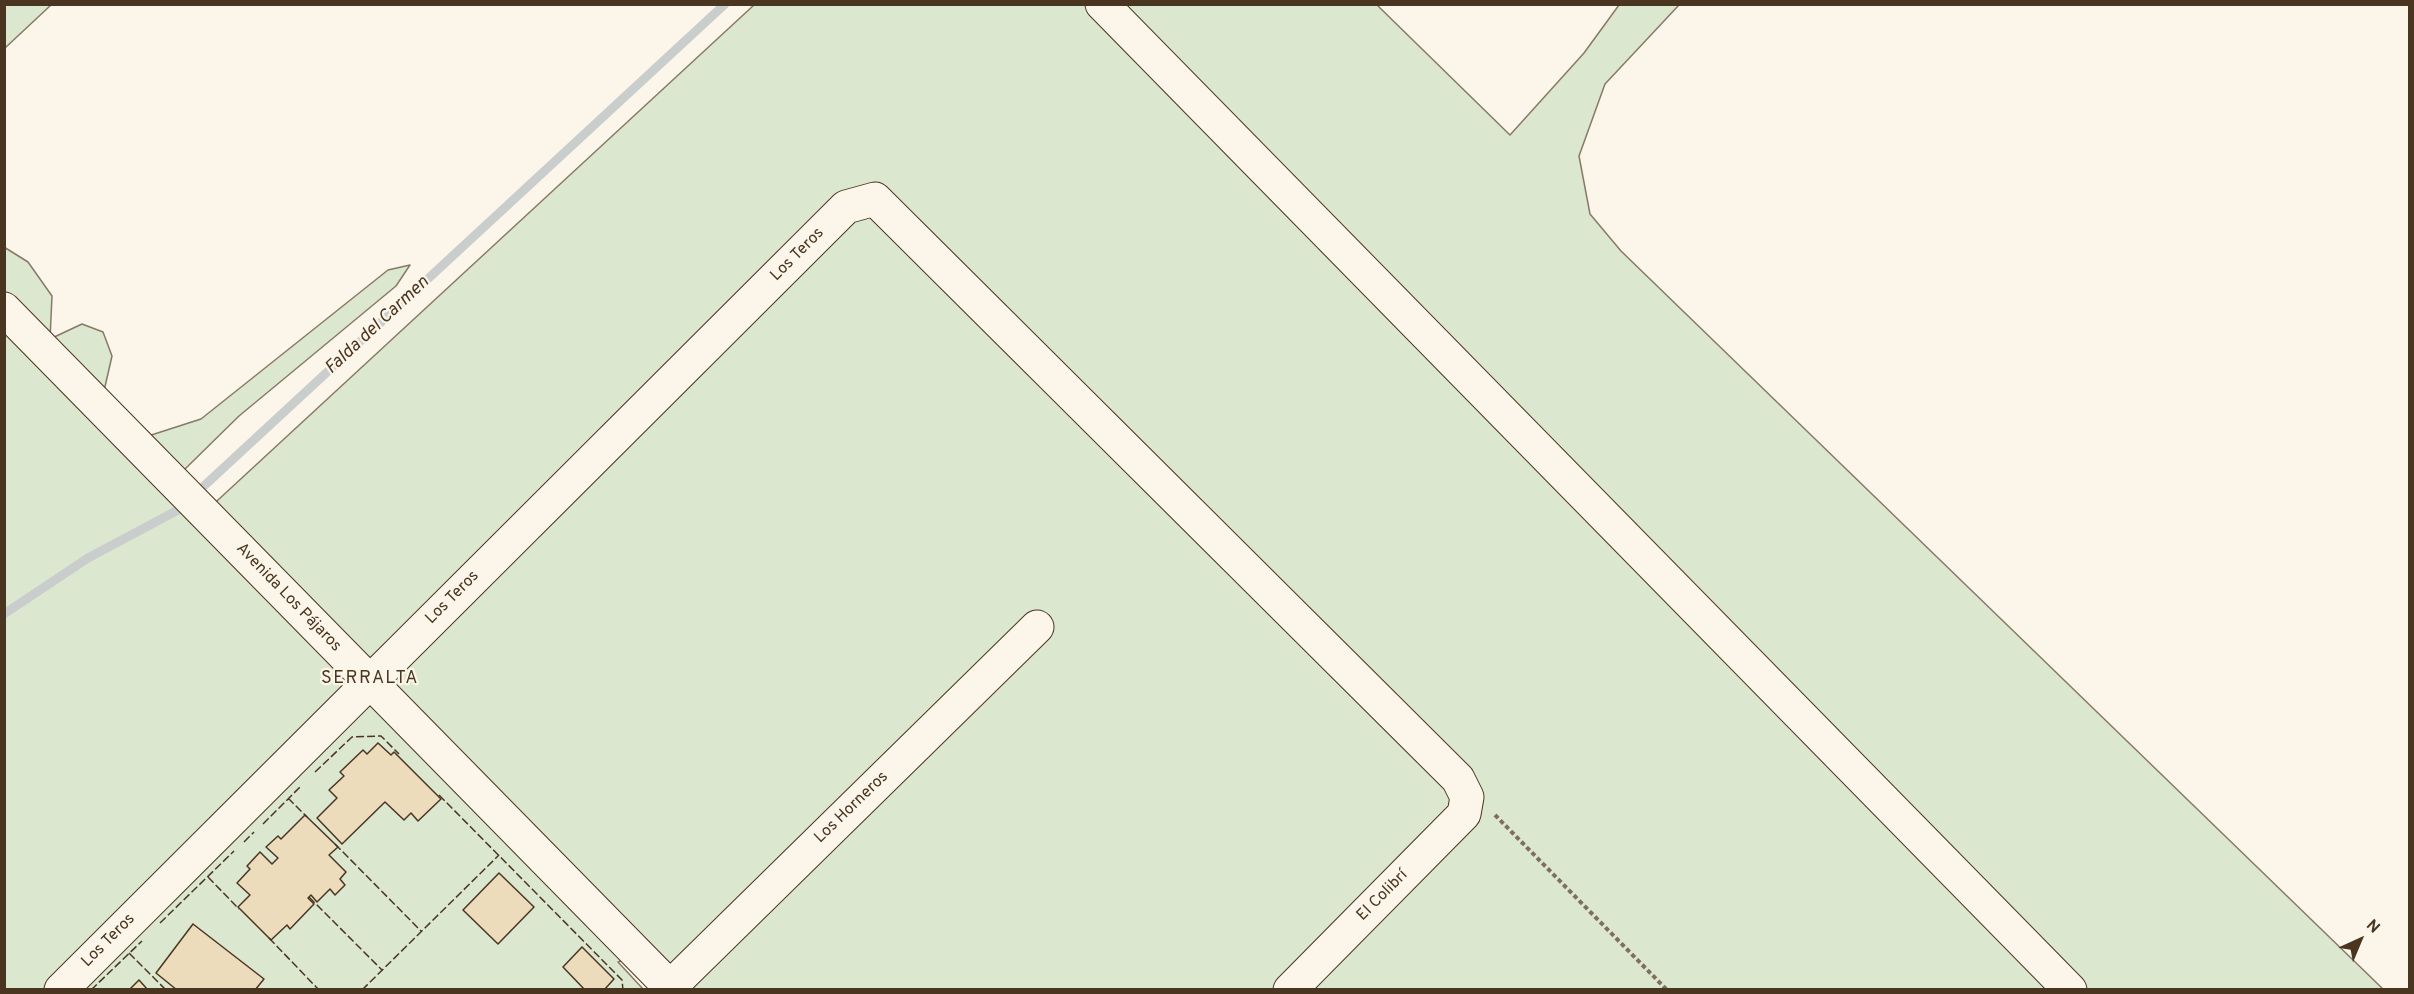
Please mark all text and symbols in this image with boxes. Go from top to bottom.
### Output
street label: Los Teros [767,224,829,286]
water label: Falda del Carmen [322,272,434,380]
street label: Avenida Los Pájaros [231,540,345,656]
street label: Los Teros [422,567,484,629]
district label: SERRALTA [321,668,419,690]
street label: Los Horneros [811,768,893,848]
street label: El Colibrí [1353,866,1413,926]
street label: Los Teros [78,910,140,972]
north arrow [2330,910,2390,970]
text: N [2361,916,2384,938]

